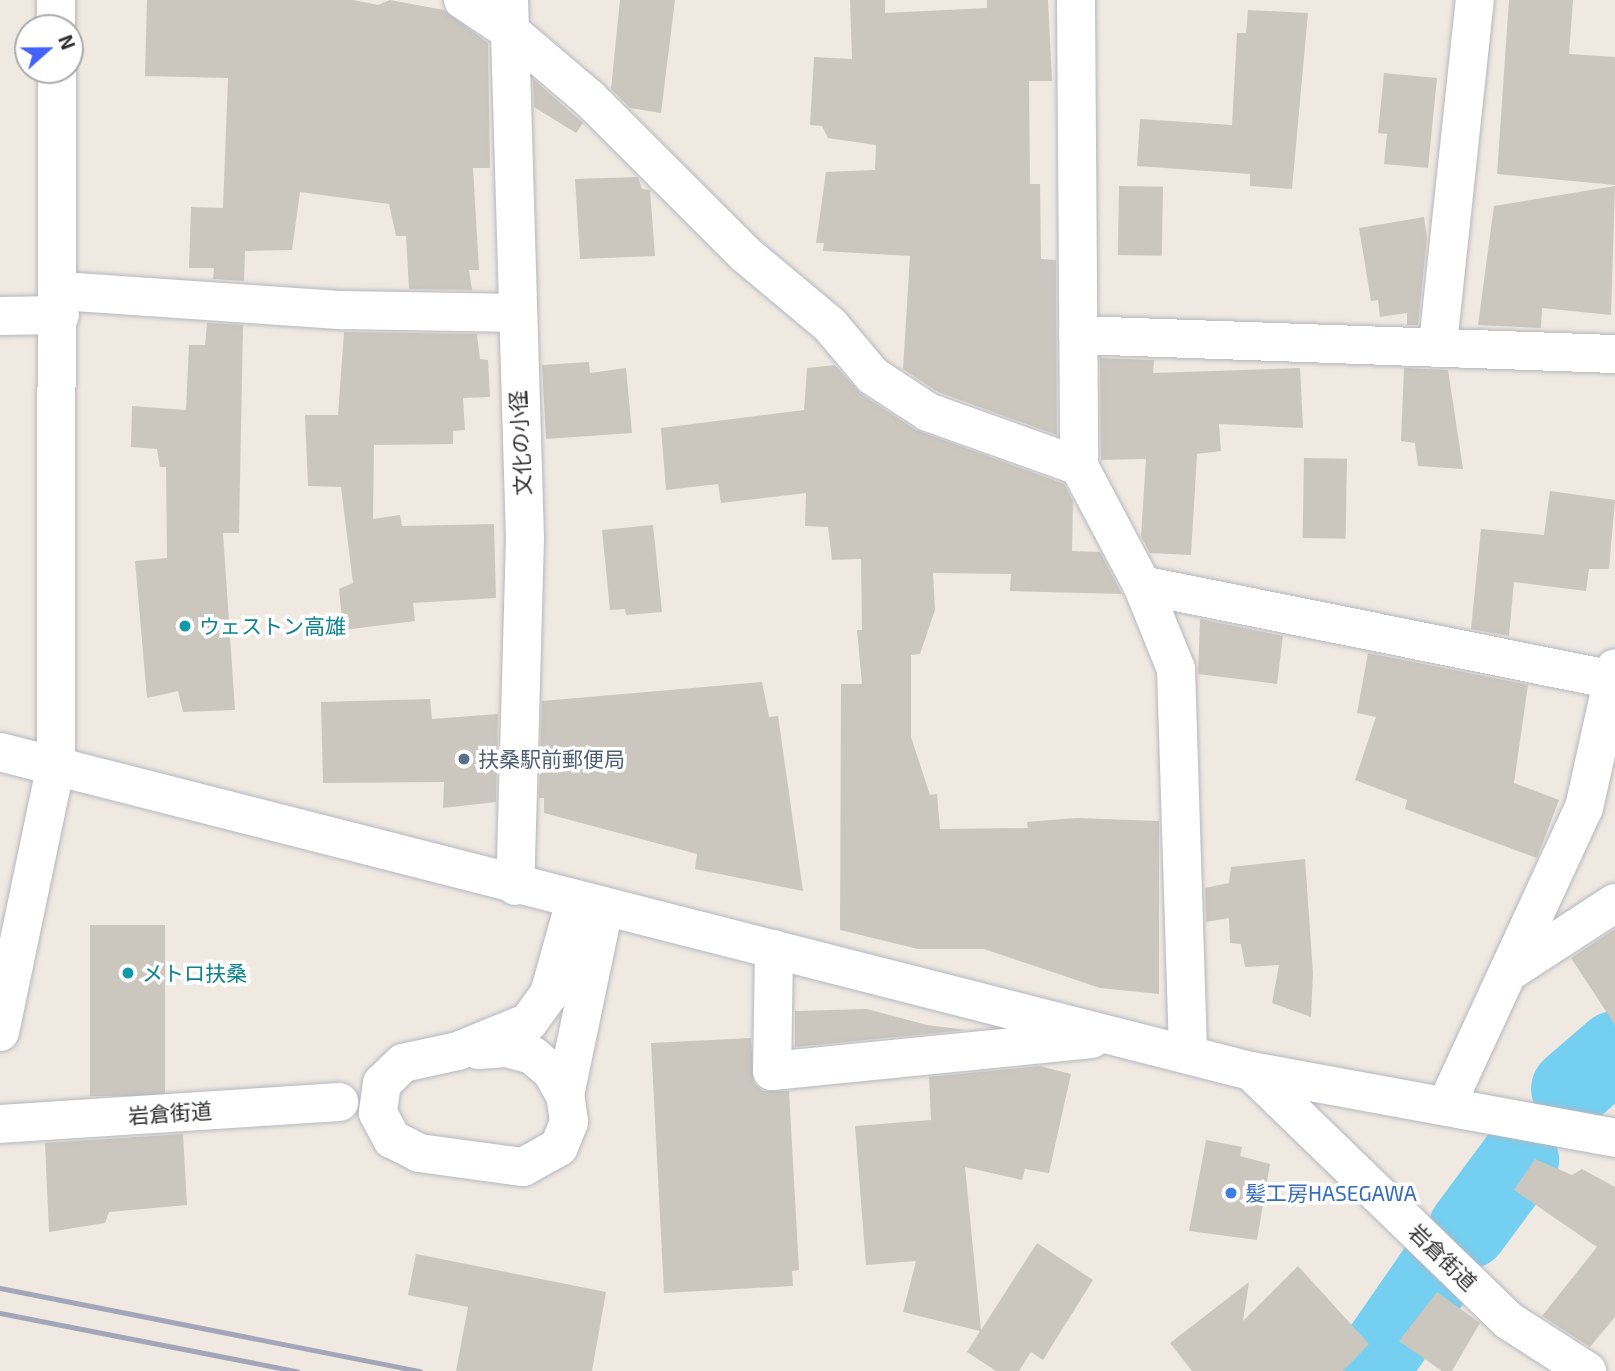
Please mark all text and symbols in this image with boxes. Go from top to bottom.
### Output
north arrow [14,14,84,84]
text: N [54,31,80,53]
street label: 文化の小径 [505,390,535,496]
place label: ウェストン高雄 [199,613,346,639]
marker: ウェストン高雄 [177,618,193,634]
place label: 扶桑駅前郵便局 [478,746,625,772]
marker: 扶桑駅前郵便局 [456,751,472,767]
place label: メトロ扶桑 [142,960,247,986]
marker: メトロ扶桑 [120,965,136,981]
street label: 岩倉街道 [127,1098,213,1128]
place label: 髪工房HASEGAWA [1245,1180,1417,1206]
marker: 髪工房HASEGAWA [1223,1185,1239,1201]
street label: 岩倉街道 [1404,1219,1482,1295]

